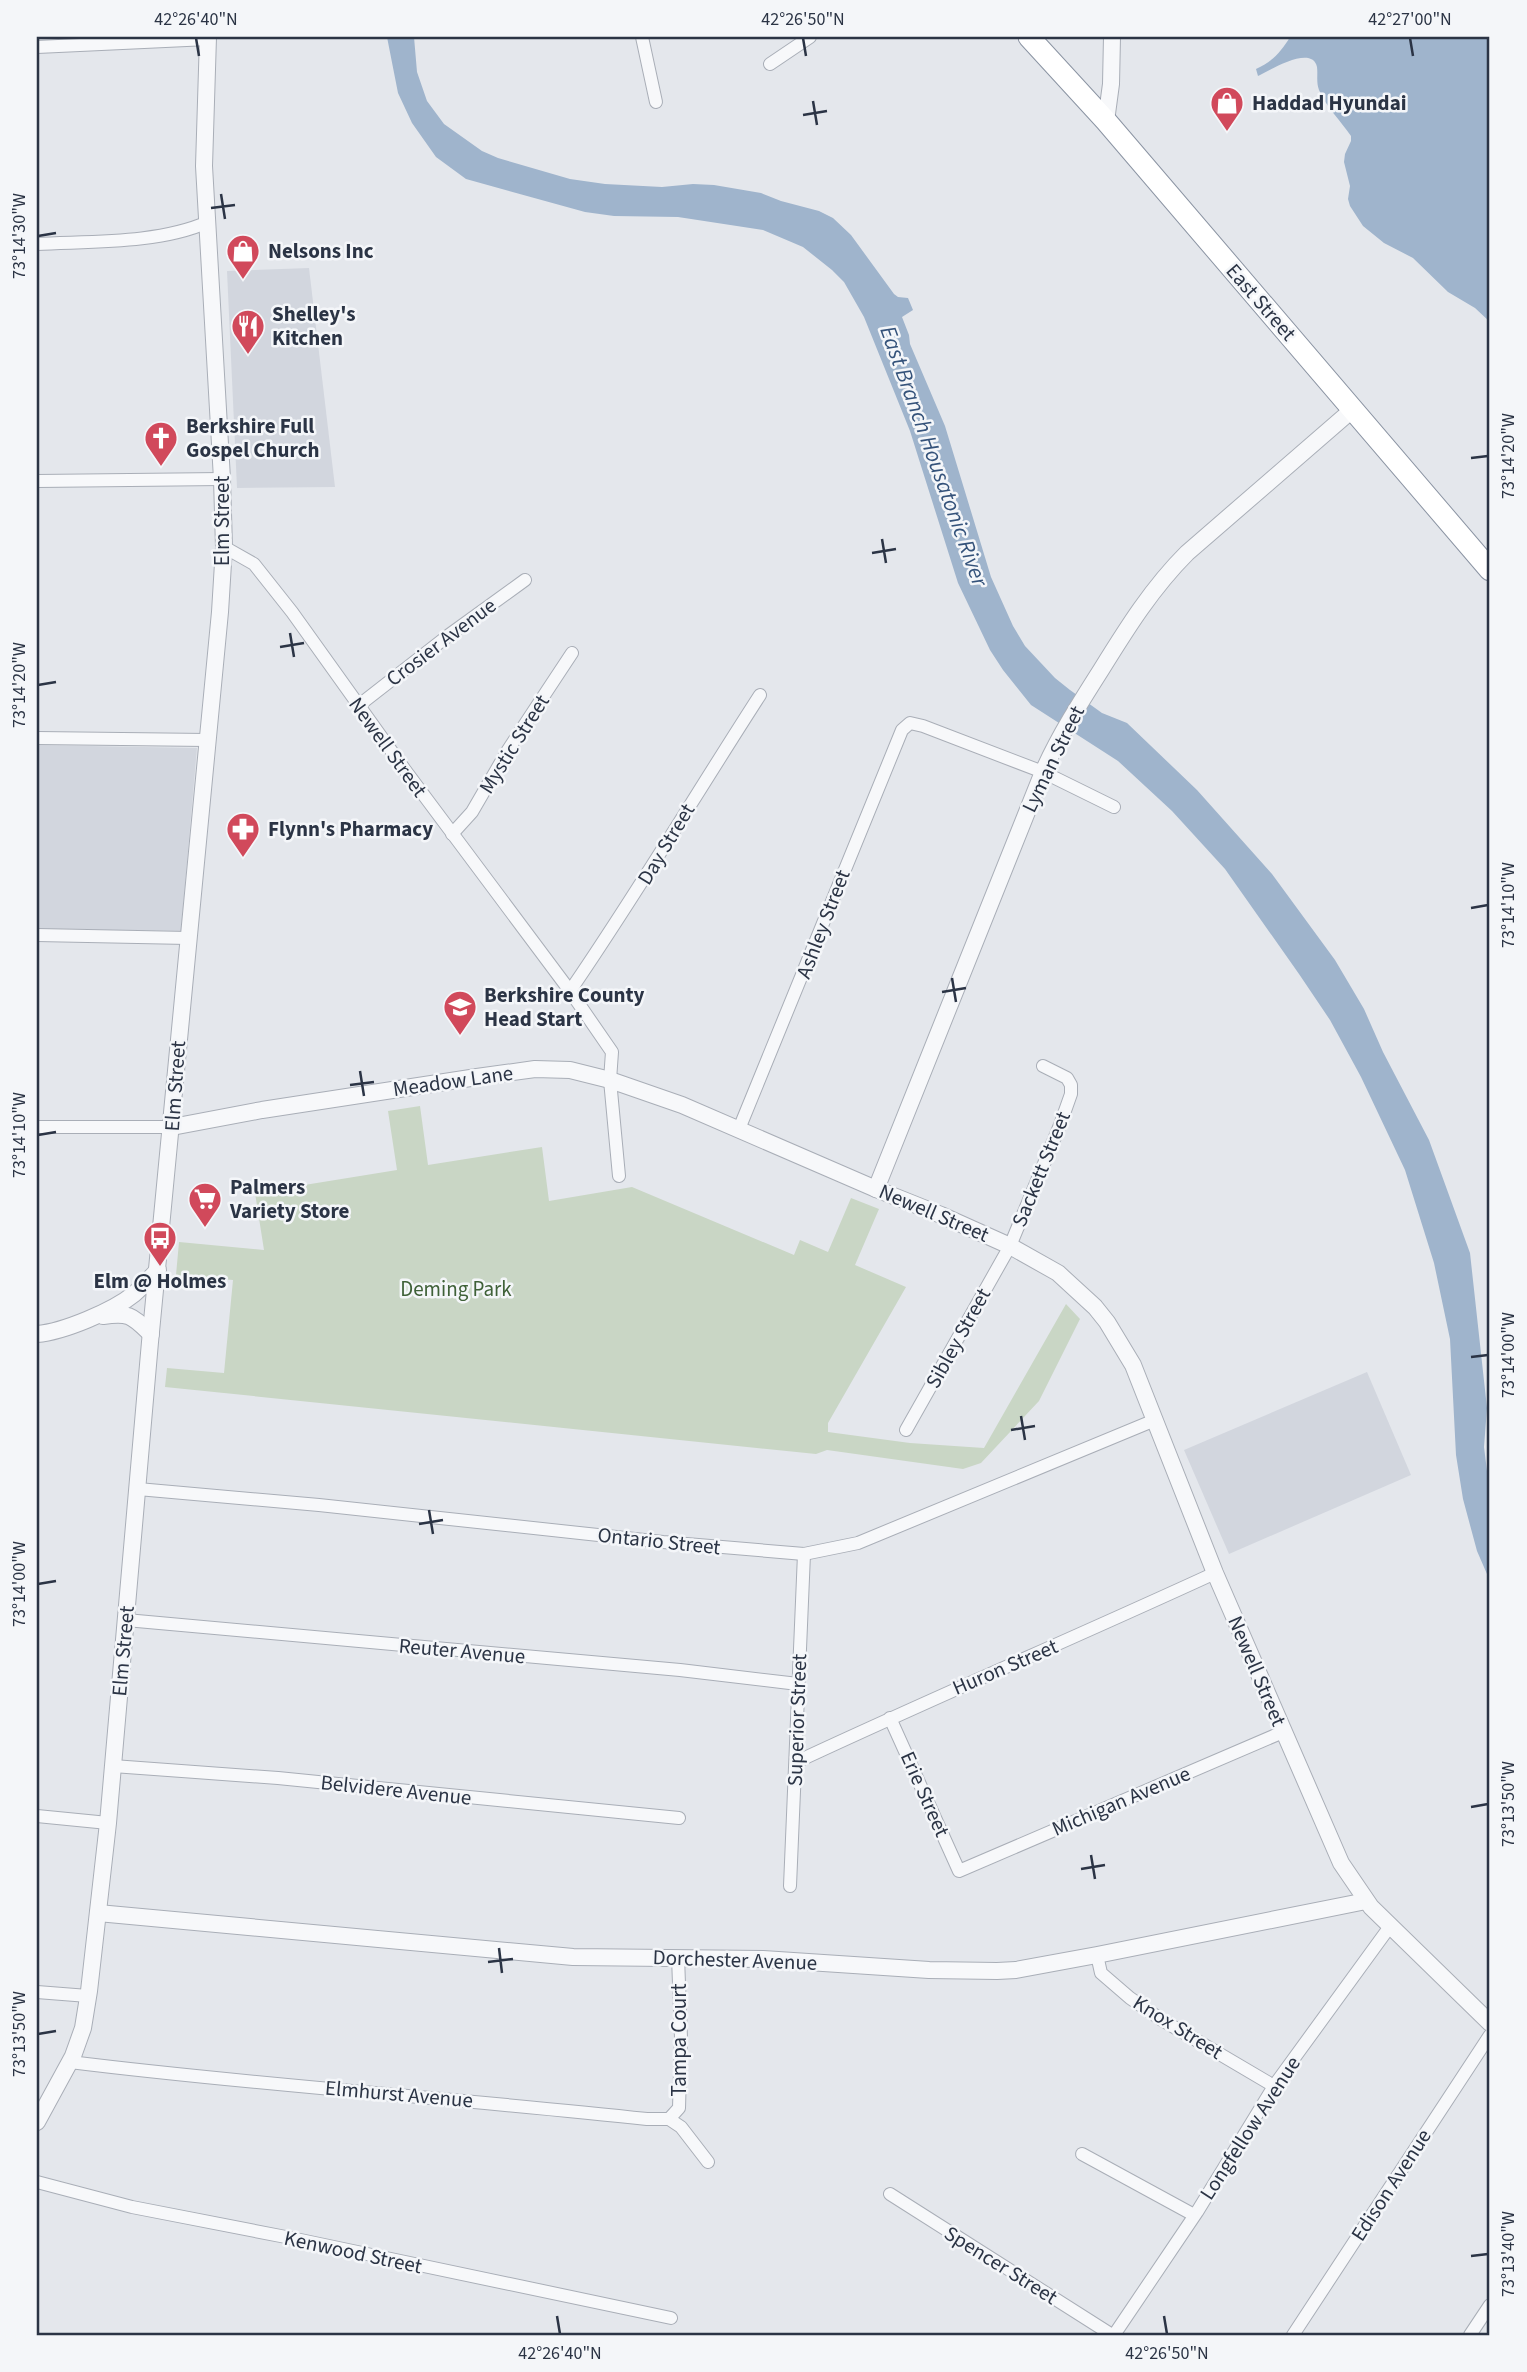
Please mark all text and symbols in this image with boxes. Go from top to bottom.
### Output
text: 42°26'40"N [154,7,238,32]
text: 42°26'50"N [761,7,845,32]
text: 42°27'00"N [1368,7,1452,32]
shop icon: Haddad Hyundai [1208,84,1246,133]
place label: Haddad Hyundai [1252,88,1407,118]
text: 73°14'30"W [7,193,32,279]
shop icon: Nelsons Inc [224,232,262,281]
place label: Nelsons Inc [268,236,374,266]
street label: East Street [1219,257,1303,347]
place label: Shelley's Kitchen [272,299,355,353]
restaurant icon: Shelley's Kitchen [229,307,267,356]
water label: East Branch Housatonic River [871,321,997,592]
place label: Berkshire Full Gospel Church [186,411,319,465]
text: 73°14'20"W [1496,413,1521,499]
church icon: Berkshire Full Gospel Church [142,419,180,468]
street label: Elm Street [207,476,237,566]
street label: Crosier Avenue [380,591,502,693]
text: 73°14'20"W [7,642,32,728]
street label: Mystic Street [472,689,556,799]
street label: Newell Street [341,691,435,803]
street label: Lyman Street [1014,700,1092,818]
street label: Day Street [630,798,702,890]
pharmacy icon: Flynn's Pharmacy [224,810,262,859]
place label: Flynn's Pharmacy [268,814,433,844]
text: 73°14'10"W [1496,862,1521,948]
street label: Ashley Street [788,865,858,983]
place label: Berkshire County Head Start [484,980,645,1034]
school or university icon: Berkshire County Head Start [441,988,479,1037]
street label: Elm Street [157,1040,193,1132]
street label: Meadow Lane [391,1058,515,1104]
text: 73°14'10"W [7,1092,32,1178]
street label: Sackett Street [1004,1107,1078,1231]
place label: Palmers Variety Store [229,1172,350,1226]
street label: Newell Street [874,1176,994,1250]
supermarket icon: Palmers Variety Store [186,1180,224,1229]
bus stop icon: Elm @ Holmes [141,1219,179,1268]
place label: Elm @ Holmes [94,1266,226,1296]
park label: Deming Park [400,1274,512,1304]
street label: Sibley Street [918,1282,998,1394]
text: 73°14'00"W [1496,1312,1521,1398]
street label: Ontario Street [596,1520,722,1562]
text: 73°14'00"W [7,1541,32,1627]
street label: Elm Street [104,1605,142,1697]
street label: Newell Street [1220,1611,1294,1731]
street label: Reuter Avenue [397,1631,527,1671]
street label: Huron Street [948,1631,1062,1703]
street label: Superior Street [780,1653,814,1787]
street label: Erie Street [893,1746,957,1842]
street label: Michigan Avenue [1047,1758,1195,1844]
text: 73°13'50"W [1496,1761,1521,1847]
street label: Belvidere Avenue [319,1767,473,1813]
street label: Dorchester Avenue [652,1942,818,1978]
street label: Tampa Court [664,1983,694,2097]
street label: Knox Street [1127,1988,1229,2066]
text: 73°13'50"W [7,1991,32,2077]
street label: Longfellow Avenue [1192,2050,1308,2206]
street label: Elmhurst Avenue [324,2073,474,2115]
street label: Edison Avenue [1343,2123,1439,2247]
text: 73°13'40"W [1496,2211,1521,2297]
street label: Spencer Street [939,2218,1063,2312]
street label: Kenwood Street [281,2223,425,2281]
text: 42°26'40"N [518,2341,602,2366]
text: 42°26'50"N [1125,2341,1209,2366]

